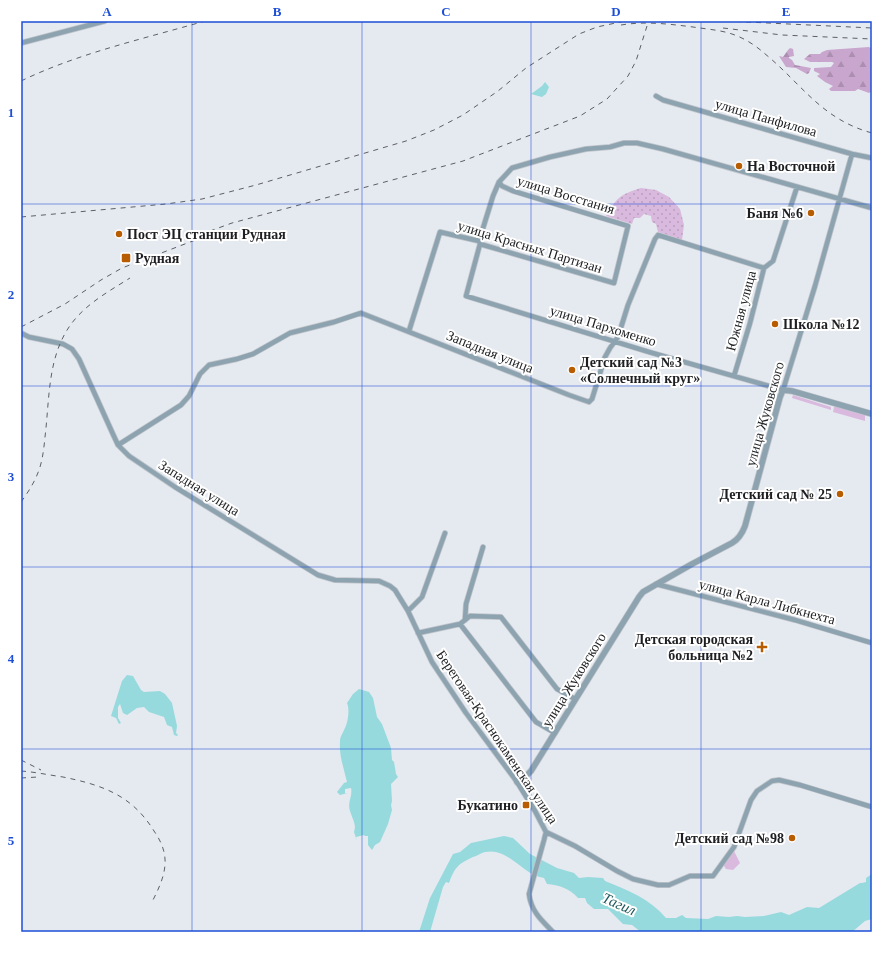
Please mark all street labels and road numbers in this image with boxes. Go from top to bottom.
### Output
street label: улица Панфилова [713,96,819,140]
street label: улица Восстания [515,173,617,217]
street label: улица Красных Партизан [456,218,604,276]
street label: Южная улица [723,268,759,353]
street label: улица Пархоменко [548,303,658,349]
street label: Западная улица [444,328,536,376]
street label: улица Жуковского [743,360,787,468]
street label: Западная улица [156,457,243,519]
street label: улица Карла Либкнехта [697,577,838,628]
street label: улица Жуковского [539,630,609,730]
street label: Береговая-Краснокаменская улица [433,648,561,827]

